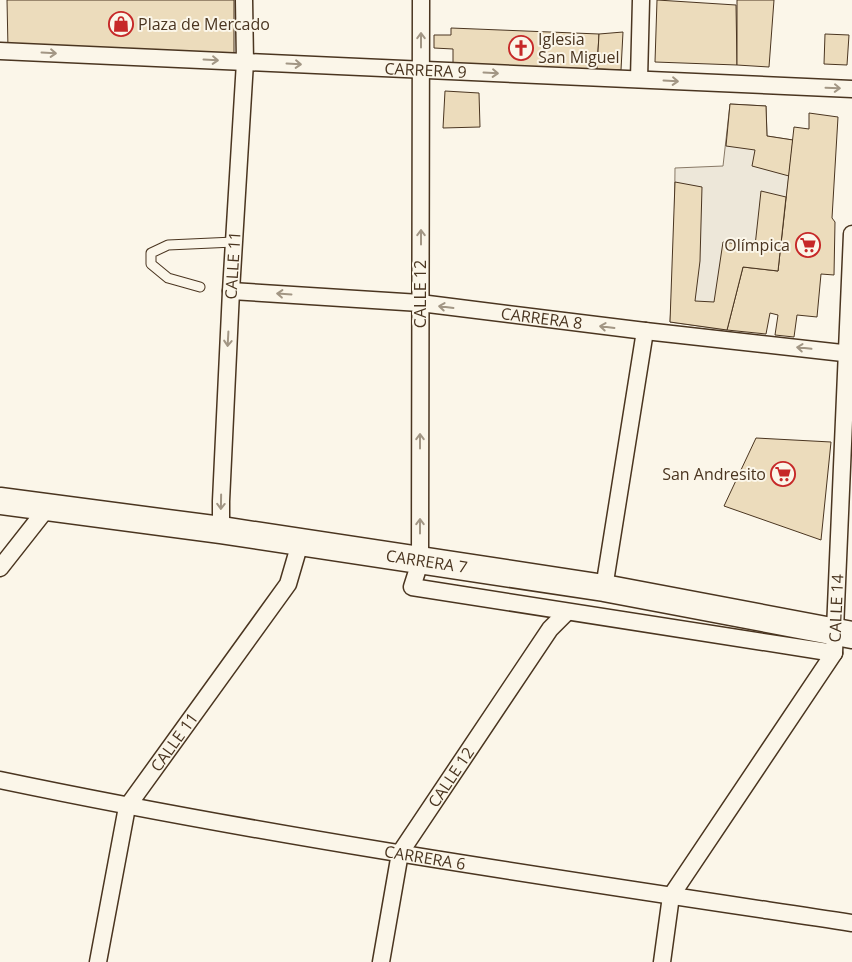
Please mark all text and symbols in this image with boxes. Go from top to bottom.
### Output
shop icon: Plaza de Mercado [108,11,134,37]
place label: Plaza de Mercado [138,13,270,35]
place label: Iglesia San Miguel [538,28,620,68]
one-way arrow [416,32,426,48]
church icon: Iglesia San Miguel [508,35,534,61]
one-way arrow [40,48,56,57]
one-way arrow [202,55,219,65]
street label: CARRERA 9 [384,57,467,83]
one-way arrow [286,59,302,68]
one-way arrow [483,68,499,77]
one-way arrow [663,76,679,85]
one-way arrow [825,84,841,93]
one-way arrow [416,229,426,246]
street label: CALLE 11 [220,231,246,300]
supermarket icon: Olímpica [795,232,821,258]
place label: Olímpica [724,234,790,256]
street label: CALLE 12 [409,260,431,328]
one-way arrow [276,290,292,299]
one-way arrow [438,302,454,312]
street label: CARRERA 8 [500,302,584,334]
one-way arrow [600,322,616,332]
one-way arrow [224,331,233,347]
one-way arrow [796,343,812,353]
one-way arrow [415,433,425,450]
supermarket icon: San Andresito [770,461,796,487]
place label: San Andresito [662,463,766,485]
one-way arrow [216,493,226,509]
one-way arrow [415,518,425,534]
street label: CARRERA 7 [384,544,469,578]
street label: CALLE 14 [823,574,848,643]
street label: CALLE 11 [145,708,203,776]
street label: CALLE 12 [423,743,479,812]
street label: CARRERA 6 [383,840,467,875]

